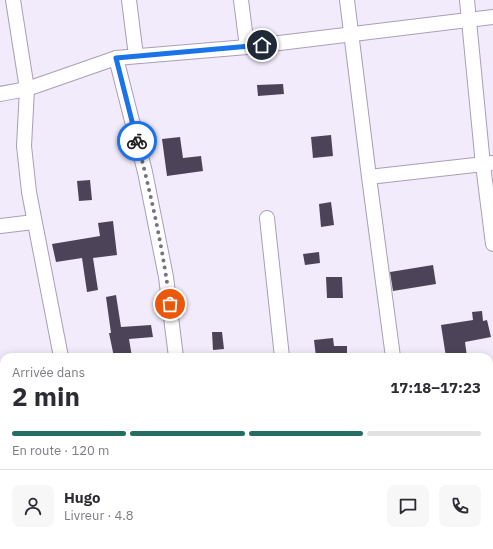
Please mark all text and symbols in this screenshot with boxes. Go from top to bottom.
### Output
pin [245,28,279,62]
icon: home [251,34,273,56]
courier [117,121,157,161]
icon: bike [126,130,148,152]
pin [153,287,187,321]
icon: bag [159,293,181,315]
text: Arrivée dans [12,364,85,381]
text: 17:18–17:23 [390,378,481,397]
text: 2 min [12,379,80,413]
text: En route · 120 m [12,442,109,459]
button: person [12,485,54,527]
button: chat [387,485,429,527]
button: phone [439,485,481,527]
text: Hugo [64,488,100,507]
text: Livreur · 4.8 [64,507,134,524]

